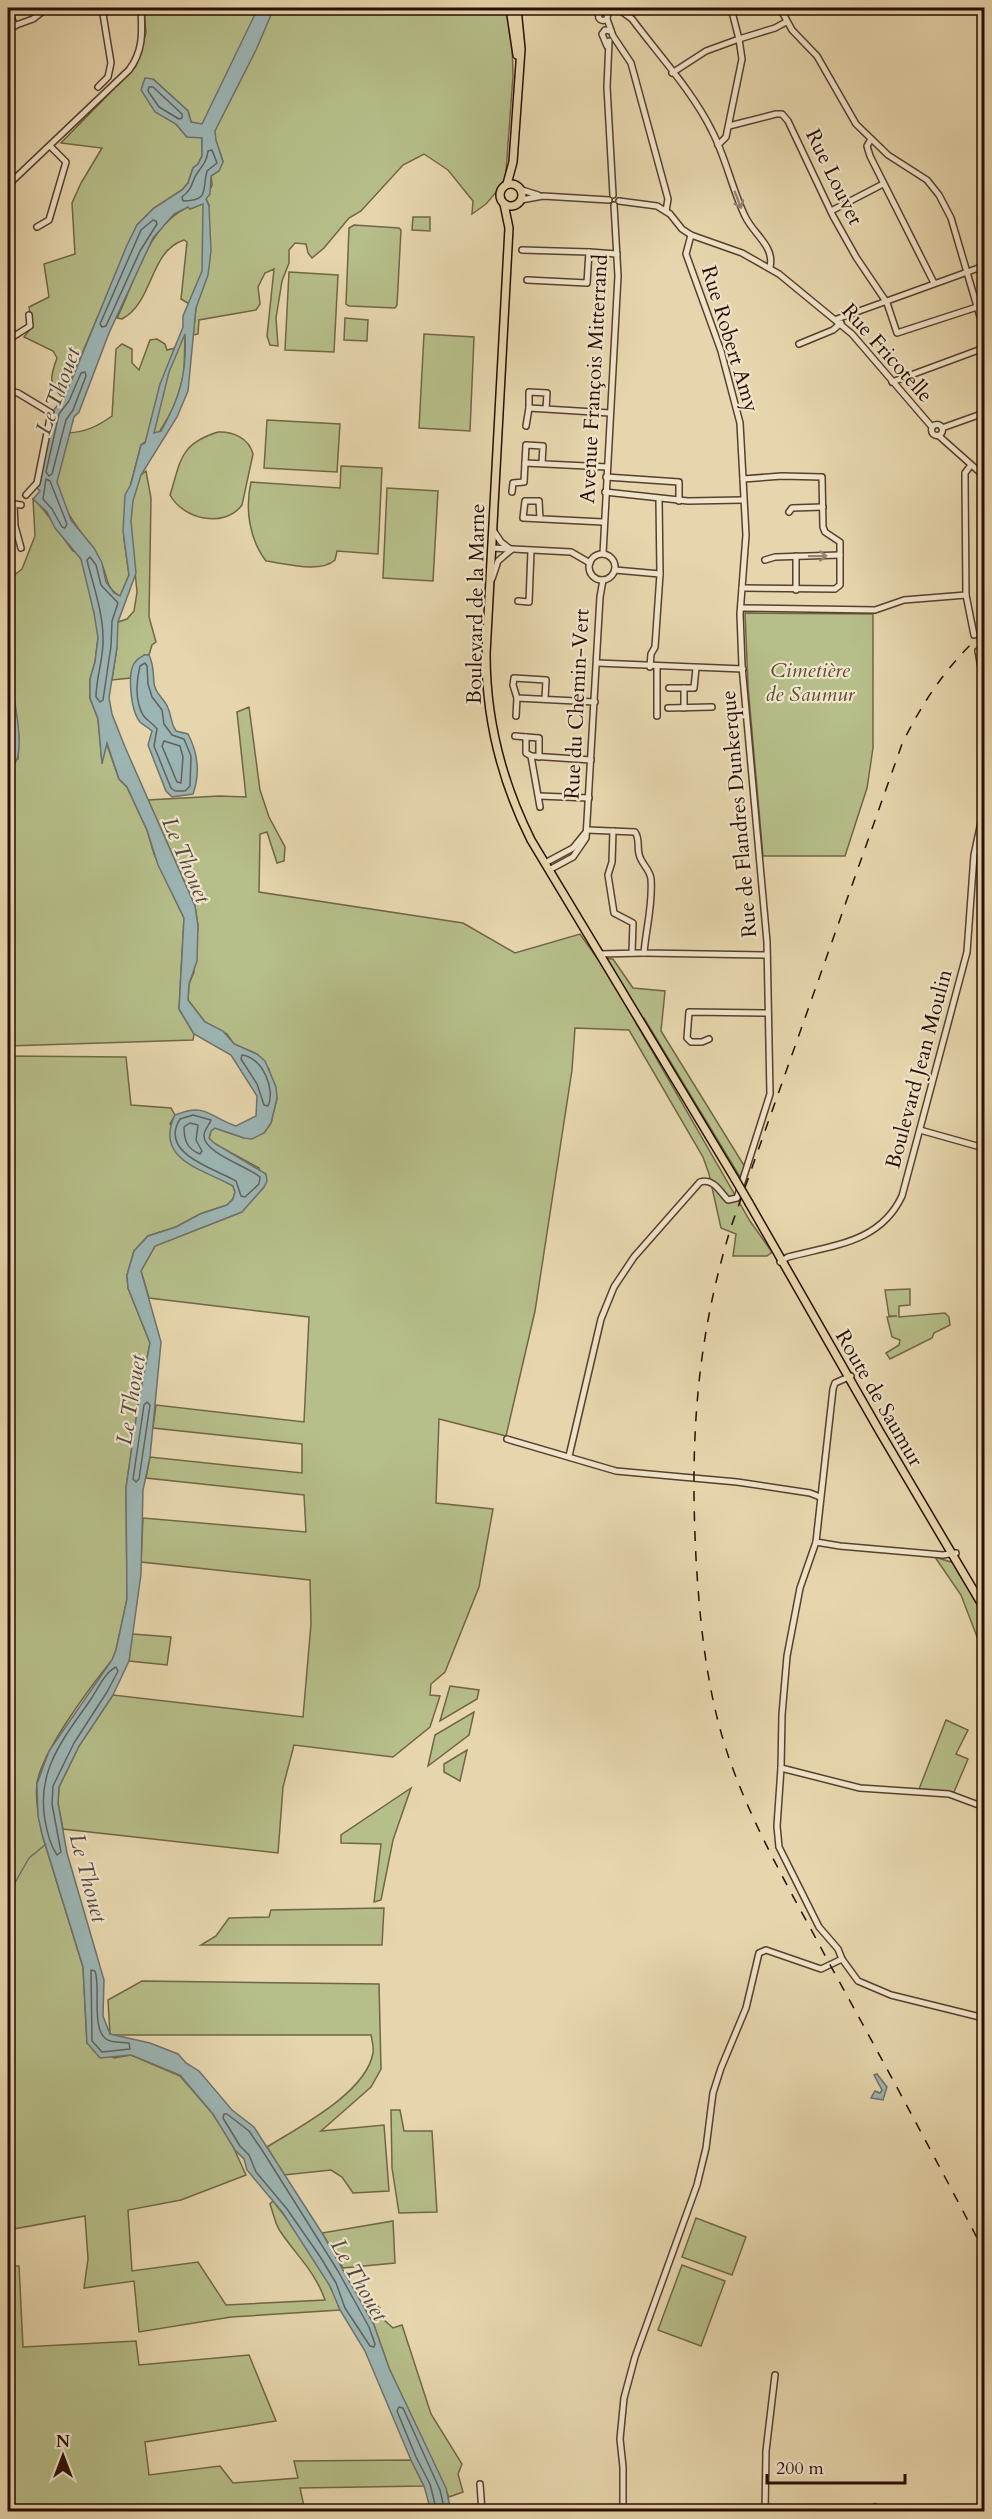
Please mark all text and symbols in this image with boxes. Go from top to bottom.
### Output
street label: Rue Louvet [798,124,870,230]
one-way arrow [733,190,744,208]
street label: Avenue François Mitterrand [573,253,615,505]
street label: Rue Robert Amy [694,262,766,416]
street label: Rue Fricotelle [835,297,939,409]
water label: Le Thouet [28,343,88,439]
street label: Boulevard de la Marne [460,503,492,705]
one-way arrow [807,550,827,562]
street label: Rue du Chemin-Vert [558,608,596,800]
park label: Cimetière de Saumur [765,656,856,709]
street label: Rue de Flandres Dunkerque [714,689,764,939]
water label: Le Thouet [155,812,218,908]
street label: Boulevard Jean Moulin [878,966,960,1172]
street label: Route de Saumur [828,1324,930,1472]
water label: Le Thouet [109,1352,153,1447]
water label: Le Thouet [62,1830,114,1926]
water label: Le Thouet [323,2233,395,2327]
north arrow [33,2426,93,2486]
text: N [56,2431,70,2453]
scale bar [767,2447,905,2485]
text: 200 m [776,2456,824,2481]

